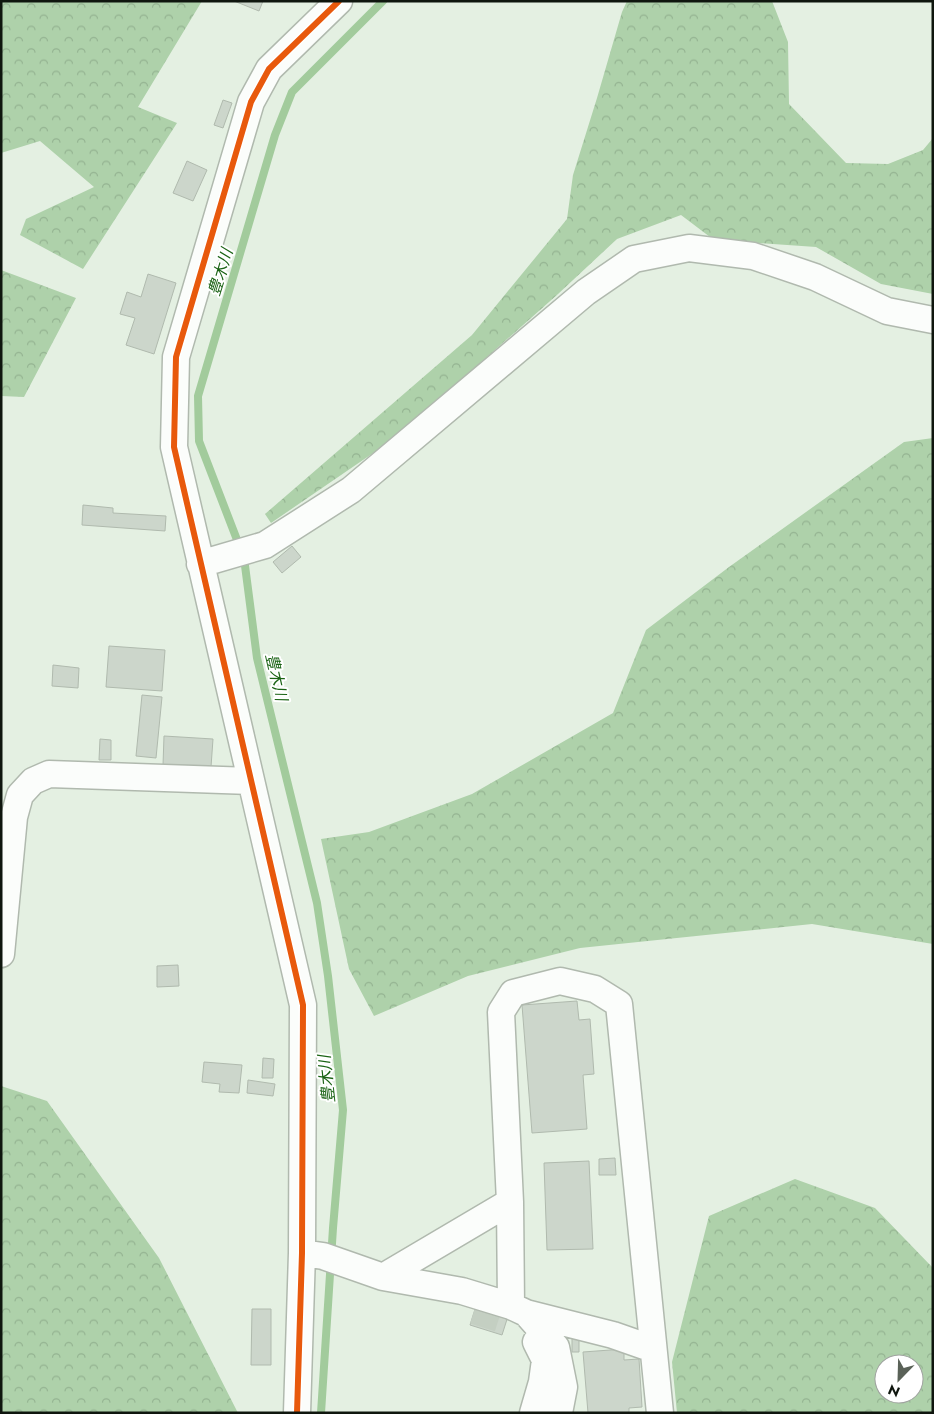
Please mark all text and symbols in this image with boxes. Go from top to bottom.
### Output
water label: 豊木川 [202,244,239,298]
water label: 豊木川 [260,651,294,705]
water label: 豊木川 [312,1052,340,1104]
north arrow [874,1354,924,1404]
text: N [885,1380,903,1402]

